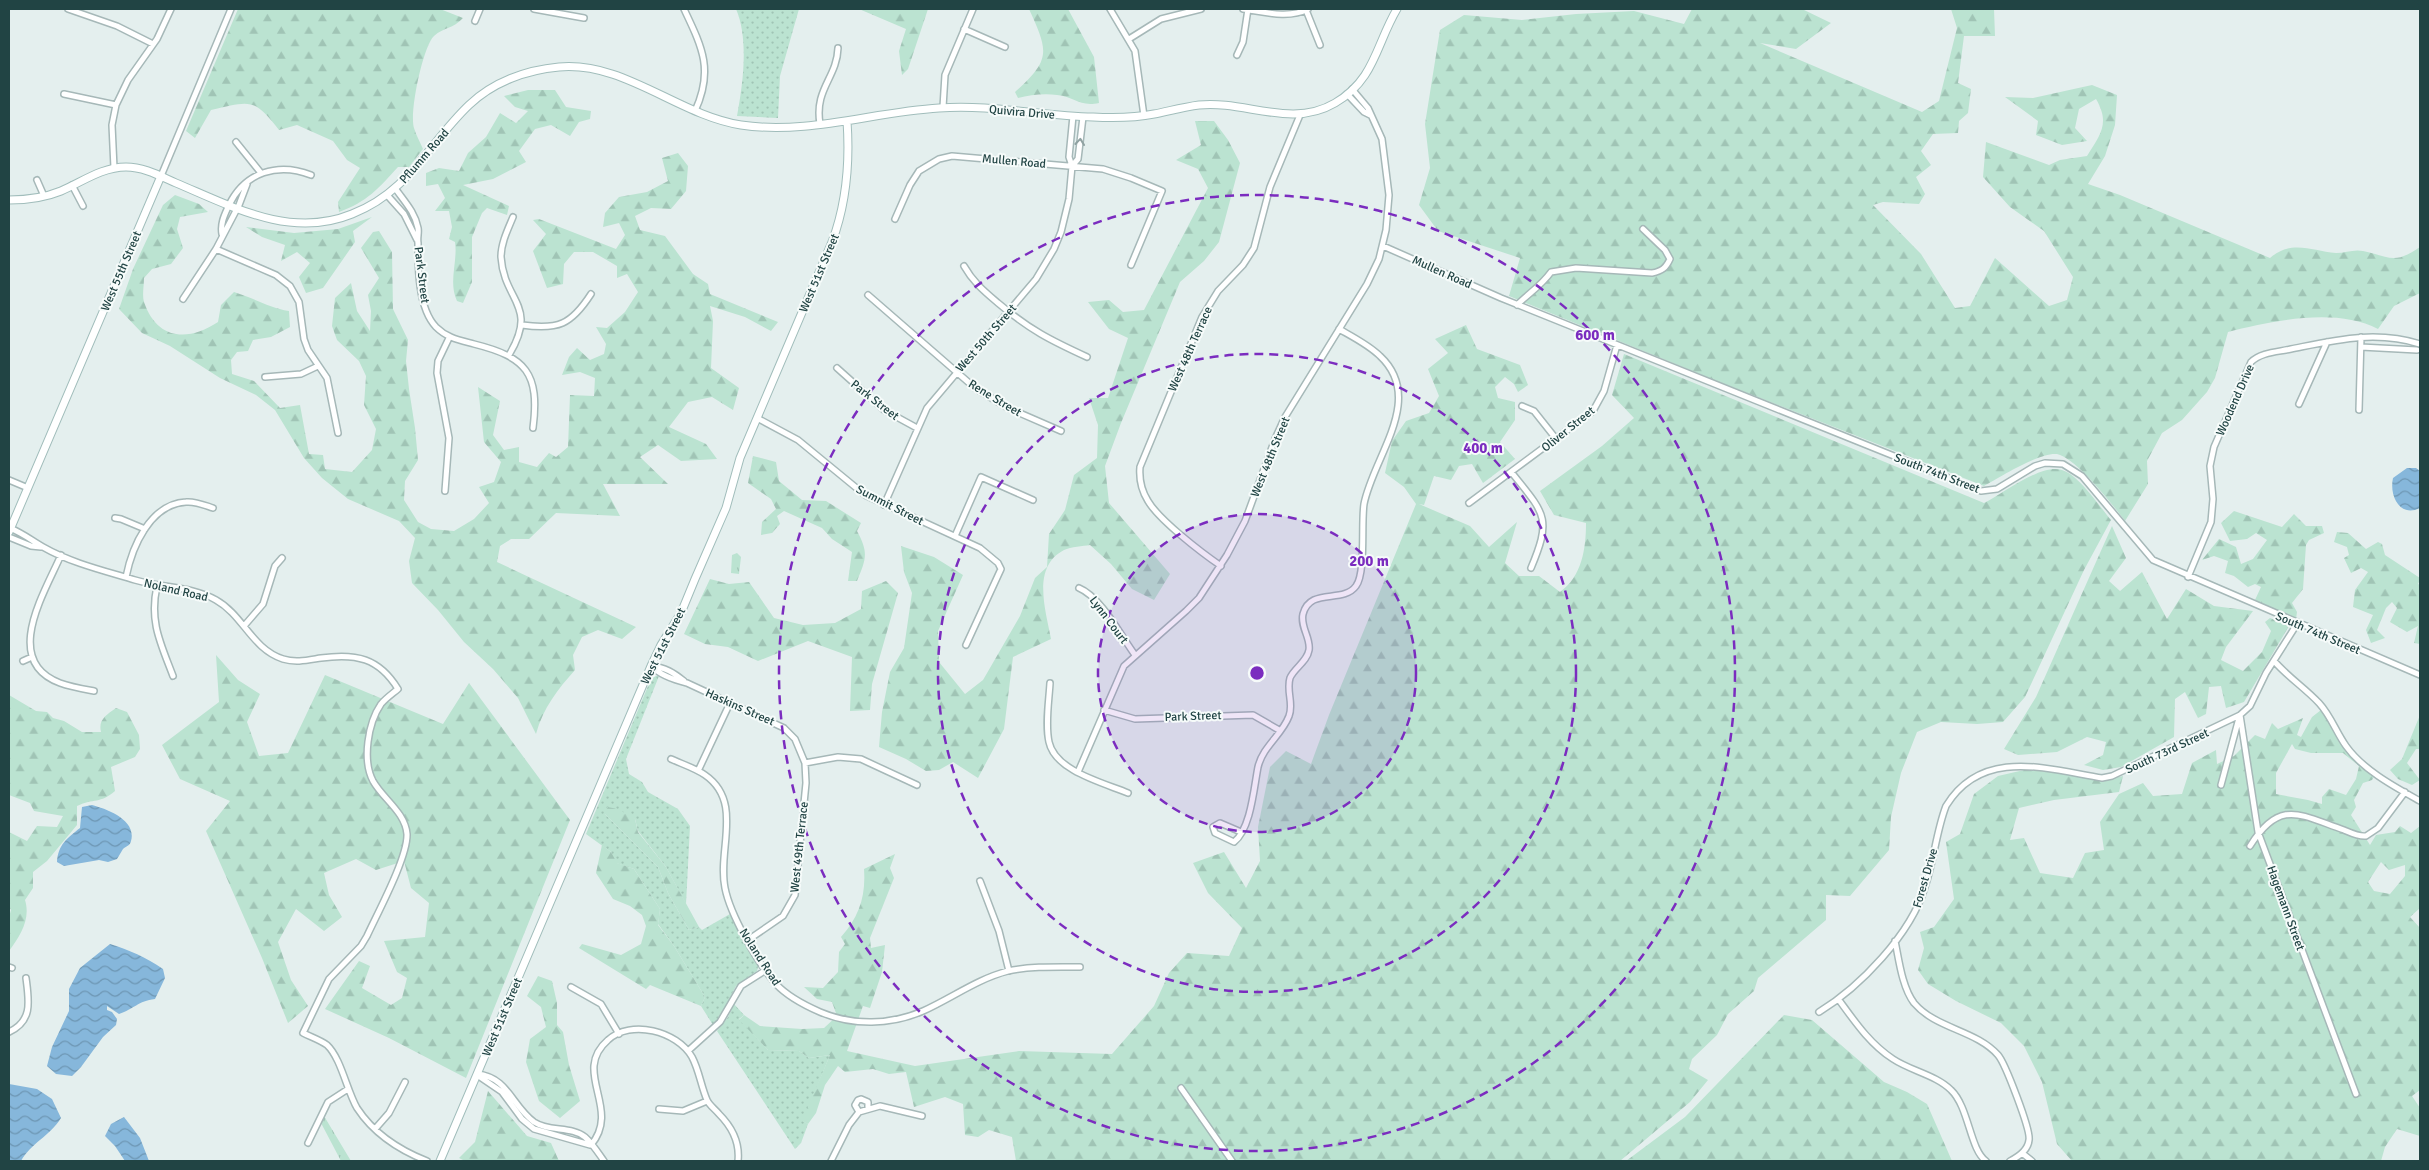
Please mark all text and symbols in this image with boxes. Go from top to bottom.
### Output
street label: Quivira Drive [988,102,1055,123]
street label: Pflumm Road [396,126,452,187]
one-way arrow [1074,138,1085,146]
street label: Mullen Road [981,151,1046,172]
street label: West 55th Street [98,229,145,313]
street label: West 51st Street [796,232,843,315]
street label: Park Street [411,246,432,304]
street label: Mullen Road [1410,253,1474,292]
street label: West 50th Street [953,301,1020,375]
street label: West 48th Terrace [1165,304,1216,394]
text: 600 m [1575,326,1615,344]
street label: Woodend Drive [2213,362,2258,438]
street label: Park Street [848,377,902,424]
street label: Rene Street [965,377,1024,420]
street label: Oliver Street [1539,403,1598,455]
street label: West 48th Street [1248,415,1293,500]
text: 400 m [1463,439,1503,457]
street label: South 74th Street [1892,450,1982,497]
street label: Summit Street [854,482,926,529]
text: 200 m [1349,552,1389,570]
street label: Noland Road [142,576,209,605]
street label: Lynn Court [1086,593,1131,647]
street label: West 51st Street [638,605,689,687]
street label: South 74th Street [2273,609,2362,658]
centre of rings [1248,664,1266,682]
street label: Haskins Street [703,685,777,729]
street label: Park Street [1164,708,1222,725]
street label: South 73rd Street [2123,726,2211,777]
street label: West 49th Terrace [787,801,812,893]
street label: Forest Drive [1910,847,1941,910]
street label: Hagemann Street [2263,864,2308,953]
street label: Noland Road [736,926,784,989]
street label: West 51st Street [479,976,526,1059]

